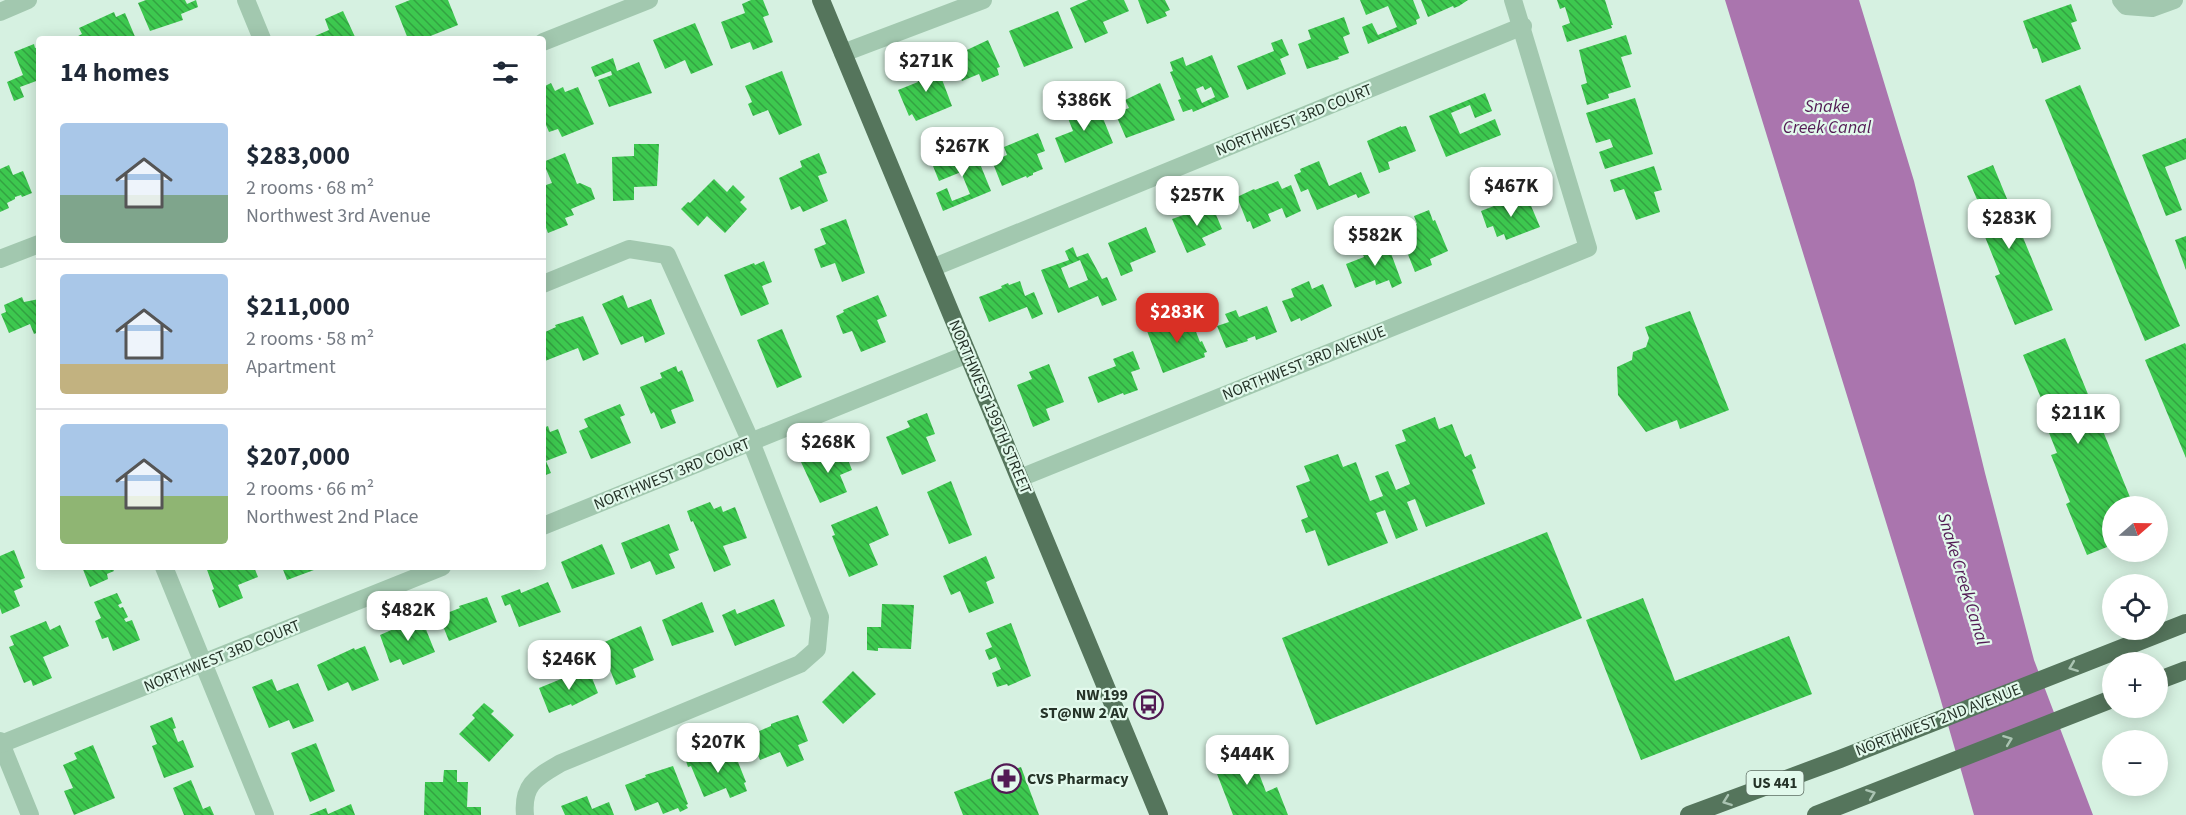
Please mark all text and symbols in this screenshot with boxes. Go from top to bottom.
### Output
pin: $271K [884,42,968,93]
text: $271K [899,47,953,75]
text: 14 homes [60,54,169,91]
icon: filters [489,56,522,89]
street label: NORTHWEST 3RD COURT [1212,78,1376,161]
pin: $386K [1042,81,1126,132]
text: $386K [1057,86,1111,114]
water label: Snake Creek Canal [1783,94,1872,140]
pin: $267K [920,127,1004,178]
text: $267K [935,132,989,160]
text: $283,000 [246,137,350,174]
icon: home [108,147,180,219]
pin: $467K [1469,167,1553,218]
text: $467K [1484,172,1538,200]
text: 2 rooms · 68 m² [246,174,374,202]
pin: $257K [1155,176,1239,227]
text: $257K [1170,181,1224,209]
pin: $283K [1967,199,2051,250]
text: Northwest 3rd Avenue [246,202,431,230]
text: $283K [1982,204,2036,232]
pin: $582K [1333,216,1417,267]
text: $582K [1348,221,1402,249]
text: $211,000 [246,288,350,325]
pin: $283K [1135,293,1219,344]
icon: home [108,298,180,370]
text: $283K [1150,298,1204,326]
street label: NORTHWEST 199TH STREET [943,316,1037,498]
street label: NORTHWEST 3RD AVENUE [1219,320,1389,406]
text: 2 rooms · 58 m² [246,325,374,353]
text: Apartment [246,353,336,381]
pin: $211K [2036,394,2120,445]
text: $211K [2051,399,2105,427]
pin: $268K [786,423,870,474]
text: $268K [801,428,855,456]
street label: NORTHWEST 3RD COURT [590,432,754,515]
text: $207,000 [246,438,350,475]
icon: home [108,448,180,520]
text: 2 rooms · 66 m² [246,475,374,503]
north arrow [2102,496,2168,562]
map controls [2102,496,2168,796]
text: Northwest 2nd Place [246,503,418,531]
water label: Snake Creek Canal [1931,510,1995,649]
button: locate [2102,574,2168,640]
pin: $482K [366,591,450,642]
text: $482K [381,596,435,624]
street label: NORTHWEST 3RD COURT [140,614,304,697]
pin: $246K [527,640,611,691]
text: $246K [542,645,596,673]
button: + [2102,652,2168,718]
one-way arrow [2068,660,2079,672]
street label: NORTHWEST 2ND AVENUE [1852,678,2024,762]
place label: NW 199 ST@NW 2 AV [1040,684,1129,724]
bus stop icon: NW 199 ST@NW 2 AV [1133,688,1165,720]
pin: $207K [676,723,760,774]
text: $207K [691,728,745,756]
button: − [2102,730,2168,796]
pin: $444K [1205,735,1289,786]
one-way arrow [2002,735,2013,747]
text: $444K [1220,740,1274,768]
pharmacy icon: CVS Pharmacy [990,763,1022,795]
place label: CVS Pharmacy [1027,768,1129,790]
road number: US 441 [1746,771,1804,795]
one-way arrow [1865,788,1876,801]
one-way arrow [1722,794,1733,807]

